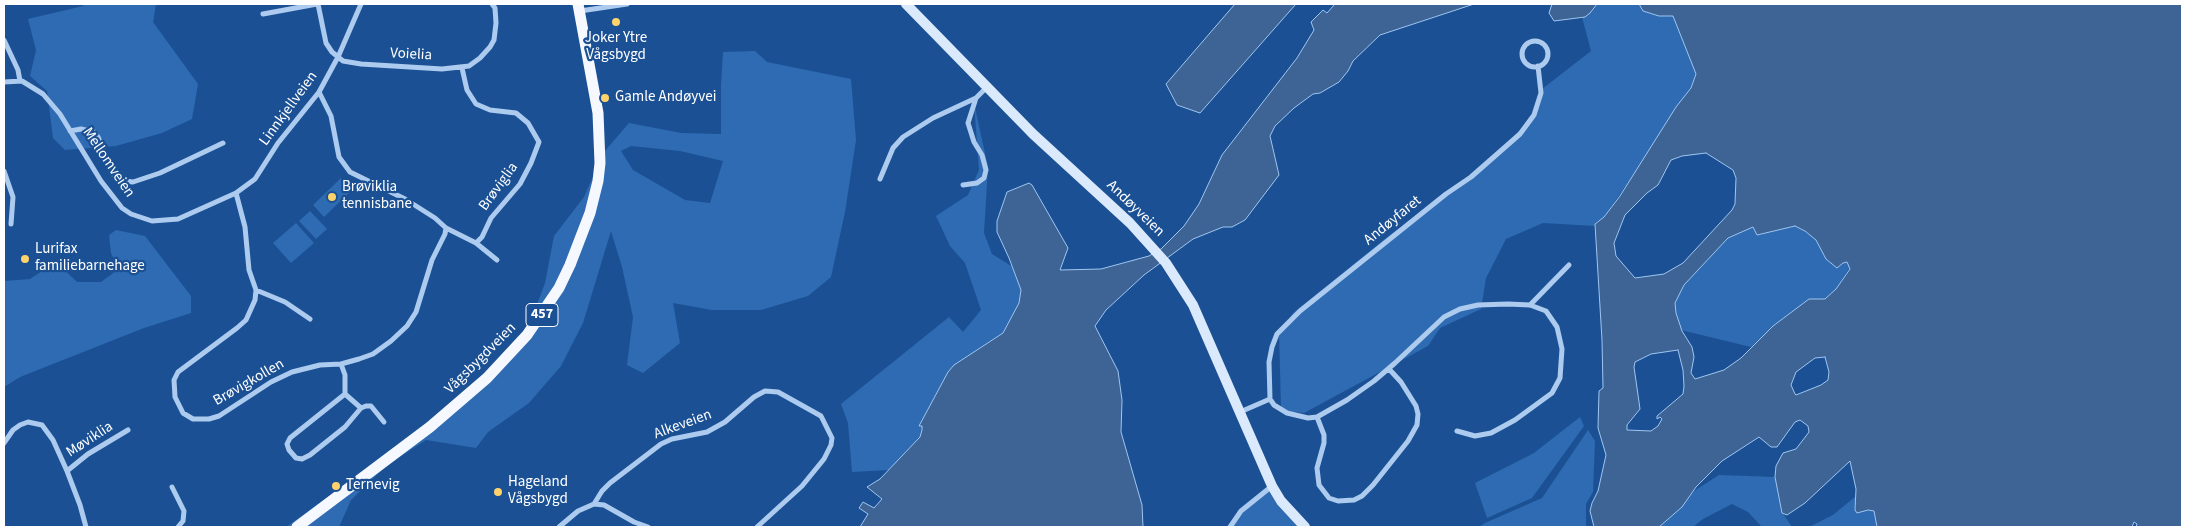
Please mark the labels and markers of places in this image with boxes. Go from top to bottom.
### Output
marker: Joker Ytre Vågsbygd [610,16,622,28]
place label: Joker Ytre Vågsbygd [585,30,647,65]
place label: Gamle Andøyvei [615,89,716,107]
marker: Gamle Andøyvei [599,92,611,104]
place label: Brøviklia tennisbane [342,179,412,214]
marker: Brøviklia tennisbane [326,191,338,203]
place label: Lurifax familiebarnehage [35,241,145,276]
marker: Lurifax familiebarnehage [19,253,31,265]
place label: Hageland Vågsbygd [508,474,568,509]
place label: Ternevig [346,477,400,495]
marker: Ternevig [330,480,342,492]
marker: Hageland Vågsbygd [492,486,504,498]

